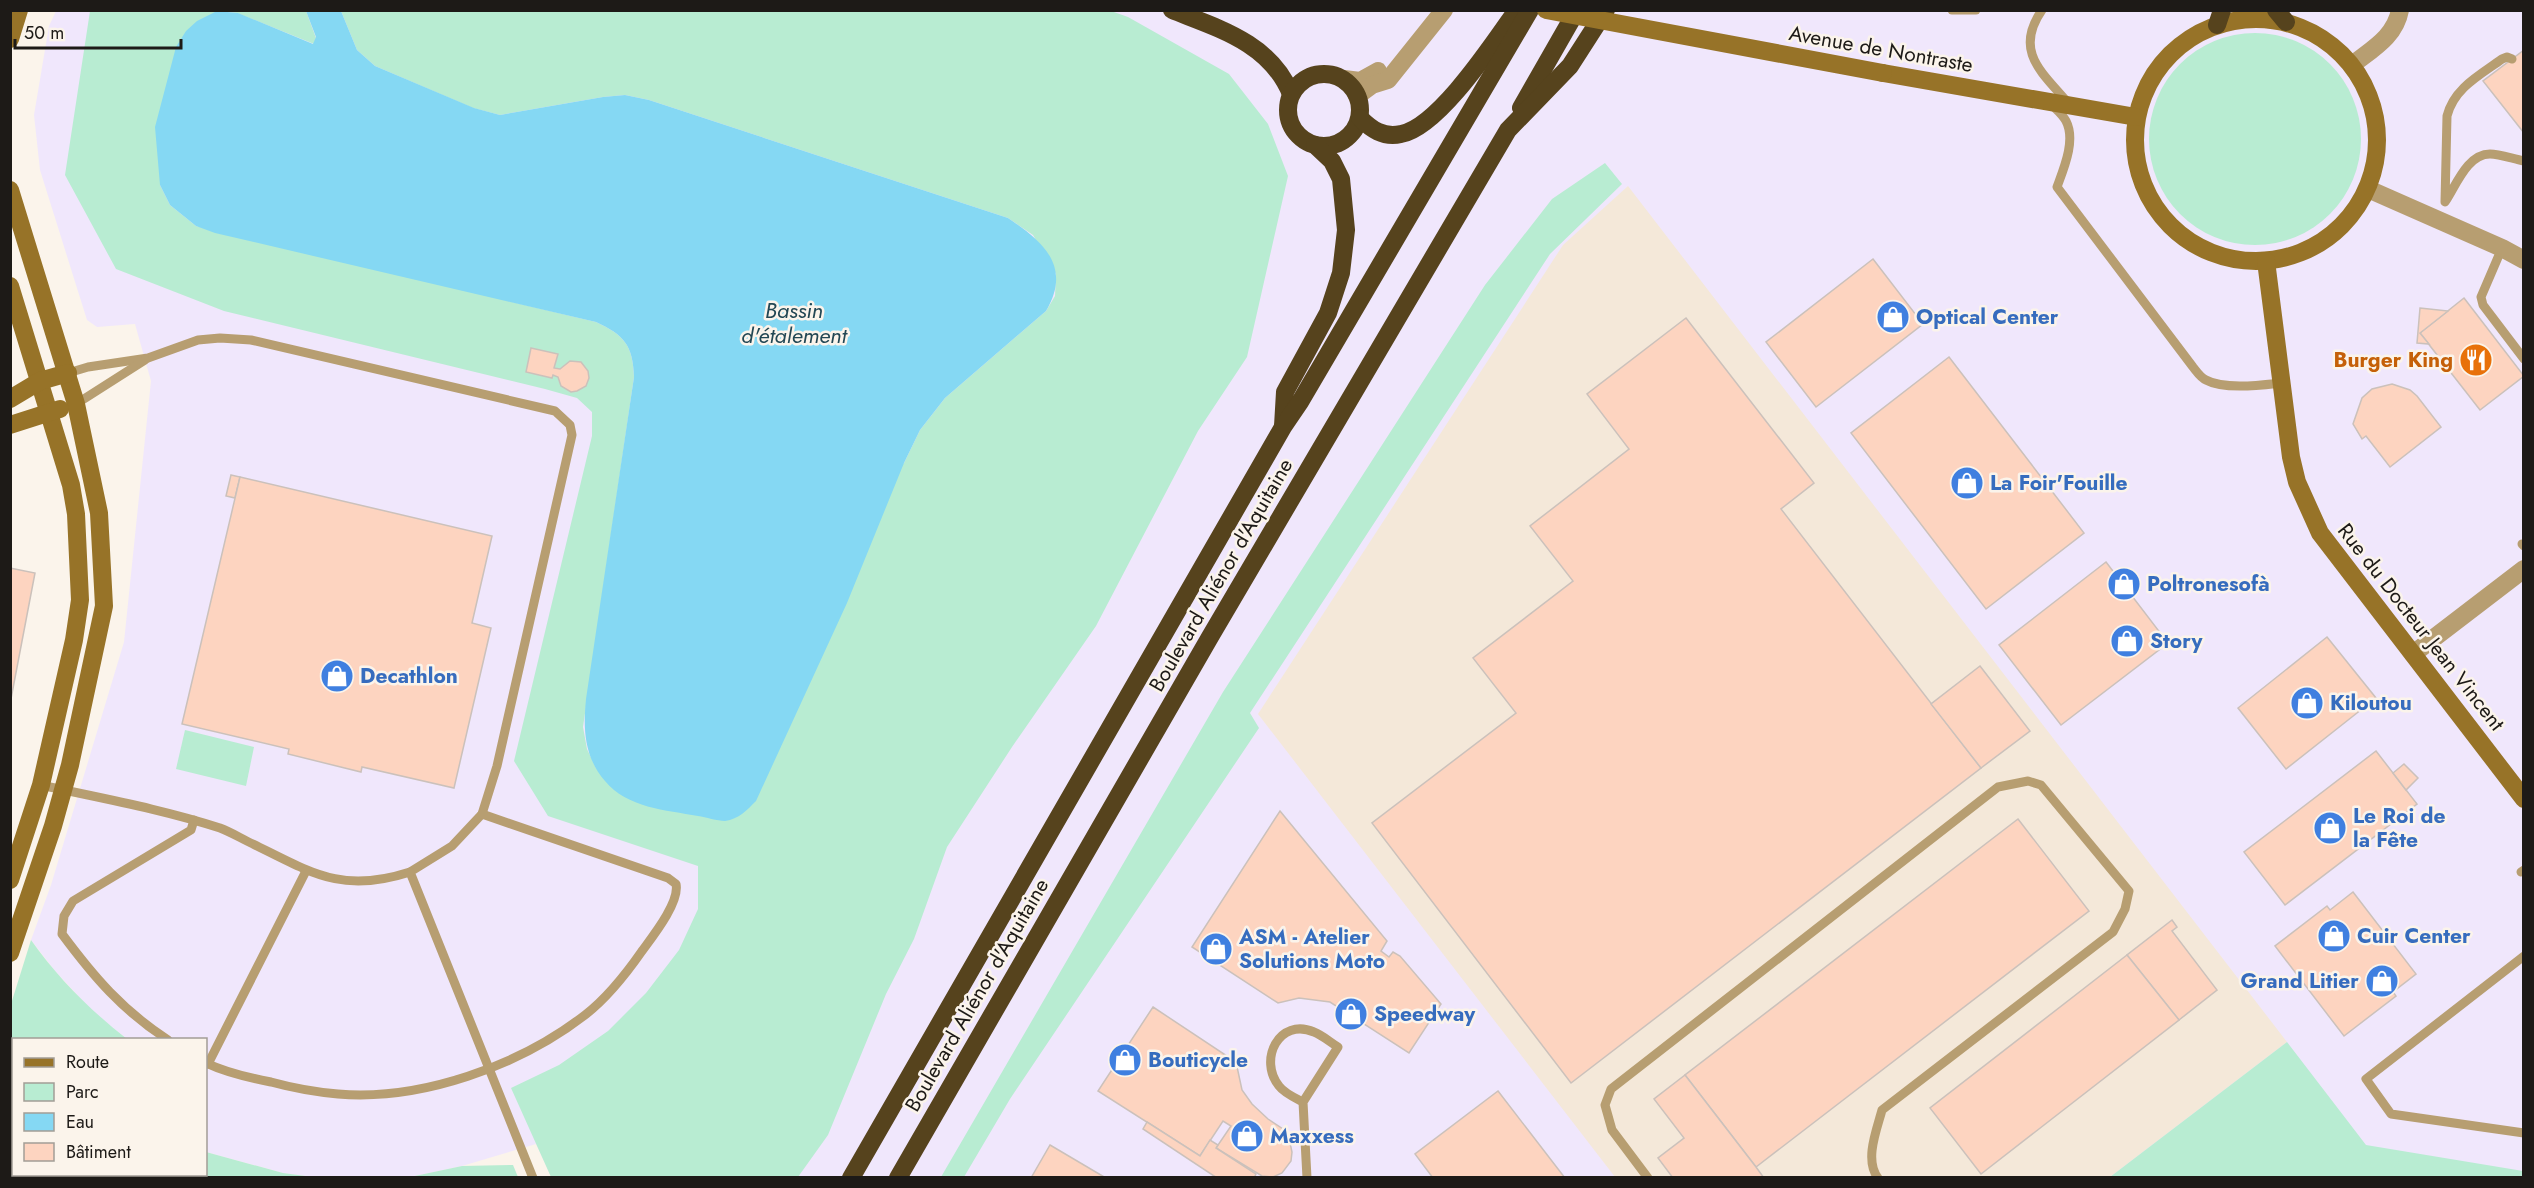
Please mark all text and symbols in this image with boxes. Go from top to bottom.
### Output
scale bar [15,12,182,50]
street label: Avenue de Nontraste [1787,18,1975,80]
text: 50 m [24,20,64,46]
water label: Bassin d'étalement [741,294,849,351]
shop icon: Optical Center [1875,299,1911,335]
place label: Optical Center [1916,302,2059,332]
restaurant icon: Burger King [2458,342,2494,378]
place label: Burger King [2334,345,2453,375]
street label: Boulevard Aliénor d'Aquitaine [1142,453,1300,697]
shop icon: La Foir'Fouille [1949,465,1985,501]
place label: La Foir'Fouille [1990,468,2128,498]
street label: Rue du Docteur Jean Vincent [2330,517,2512,737]
shop icon: Poltronesofà [2106,566,2142,602]
place label: Poltronesofà [2147,569,2270,599]
shop icon: Story [2109,623,2145,659]
place label: Story [2150,626,2203,656]
shop icon: Decathlon [319,658,355,694]
place label: Decathlon [360,661,458,691]
shop icon: Kiloutou [2289,685,2325,721]
place label: Kiloutou [2330,688,2412,718]
place label: Le Roi de la Fête [2353,801,2445,855]
shop icon: Le Roi de la Fête [2312,810,2348,846]
street label: Boulevard Aliénor d'Aquitaine [898,873,1056,1117]
shop icon: Cuir Center [2316,918,2352,954]
place label: Cuir Center [2357,921,2471,951]
place label: ASM - Atelier Solutions Moto [1238,922,1385,976]
shop icon: ASM - Atelier Solutions Moto [1198,931,1234,967]
shop icon: Grand Litier [2364,963,2400,999]
place label: Grand Litier [2241,966,2359,996]
shop icon: Speedway [1333,996,1369,1032]
place label: Speedway [1374,999,1476,1029]
legend [12,1038,207,1176]
shop icon: Bouticycle [1107,1042,1143,1078]
place label: Bouticycle [1148,1045,1248,1075]
text: Route [66,1049,109,1075]
text: Parc [66,1079,99,1105]
text: Eau [66,1109,94,1135]
shop icon: Maxxess [1229,1118,1265,1154]
place label: Maxxess [1270,1121,1354,1151]
text: Bâtiment [66,1139,132,1165]

